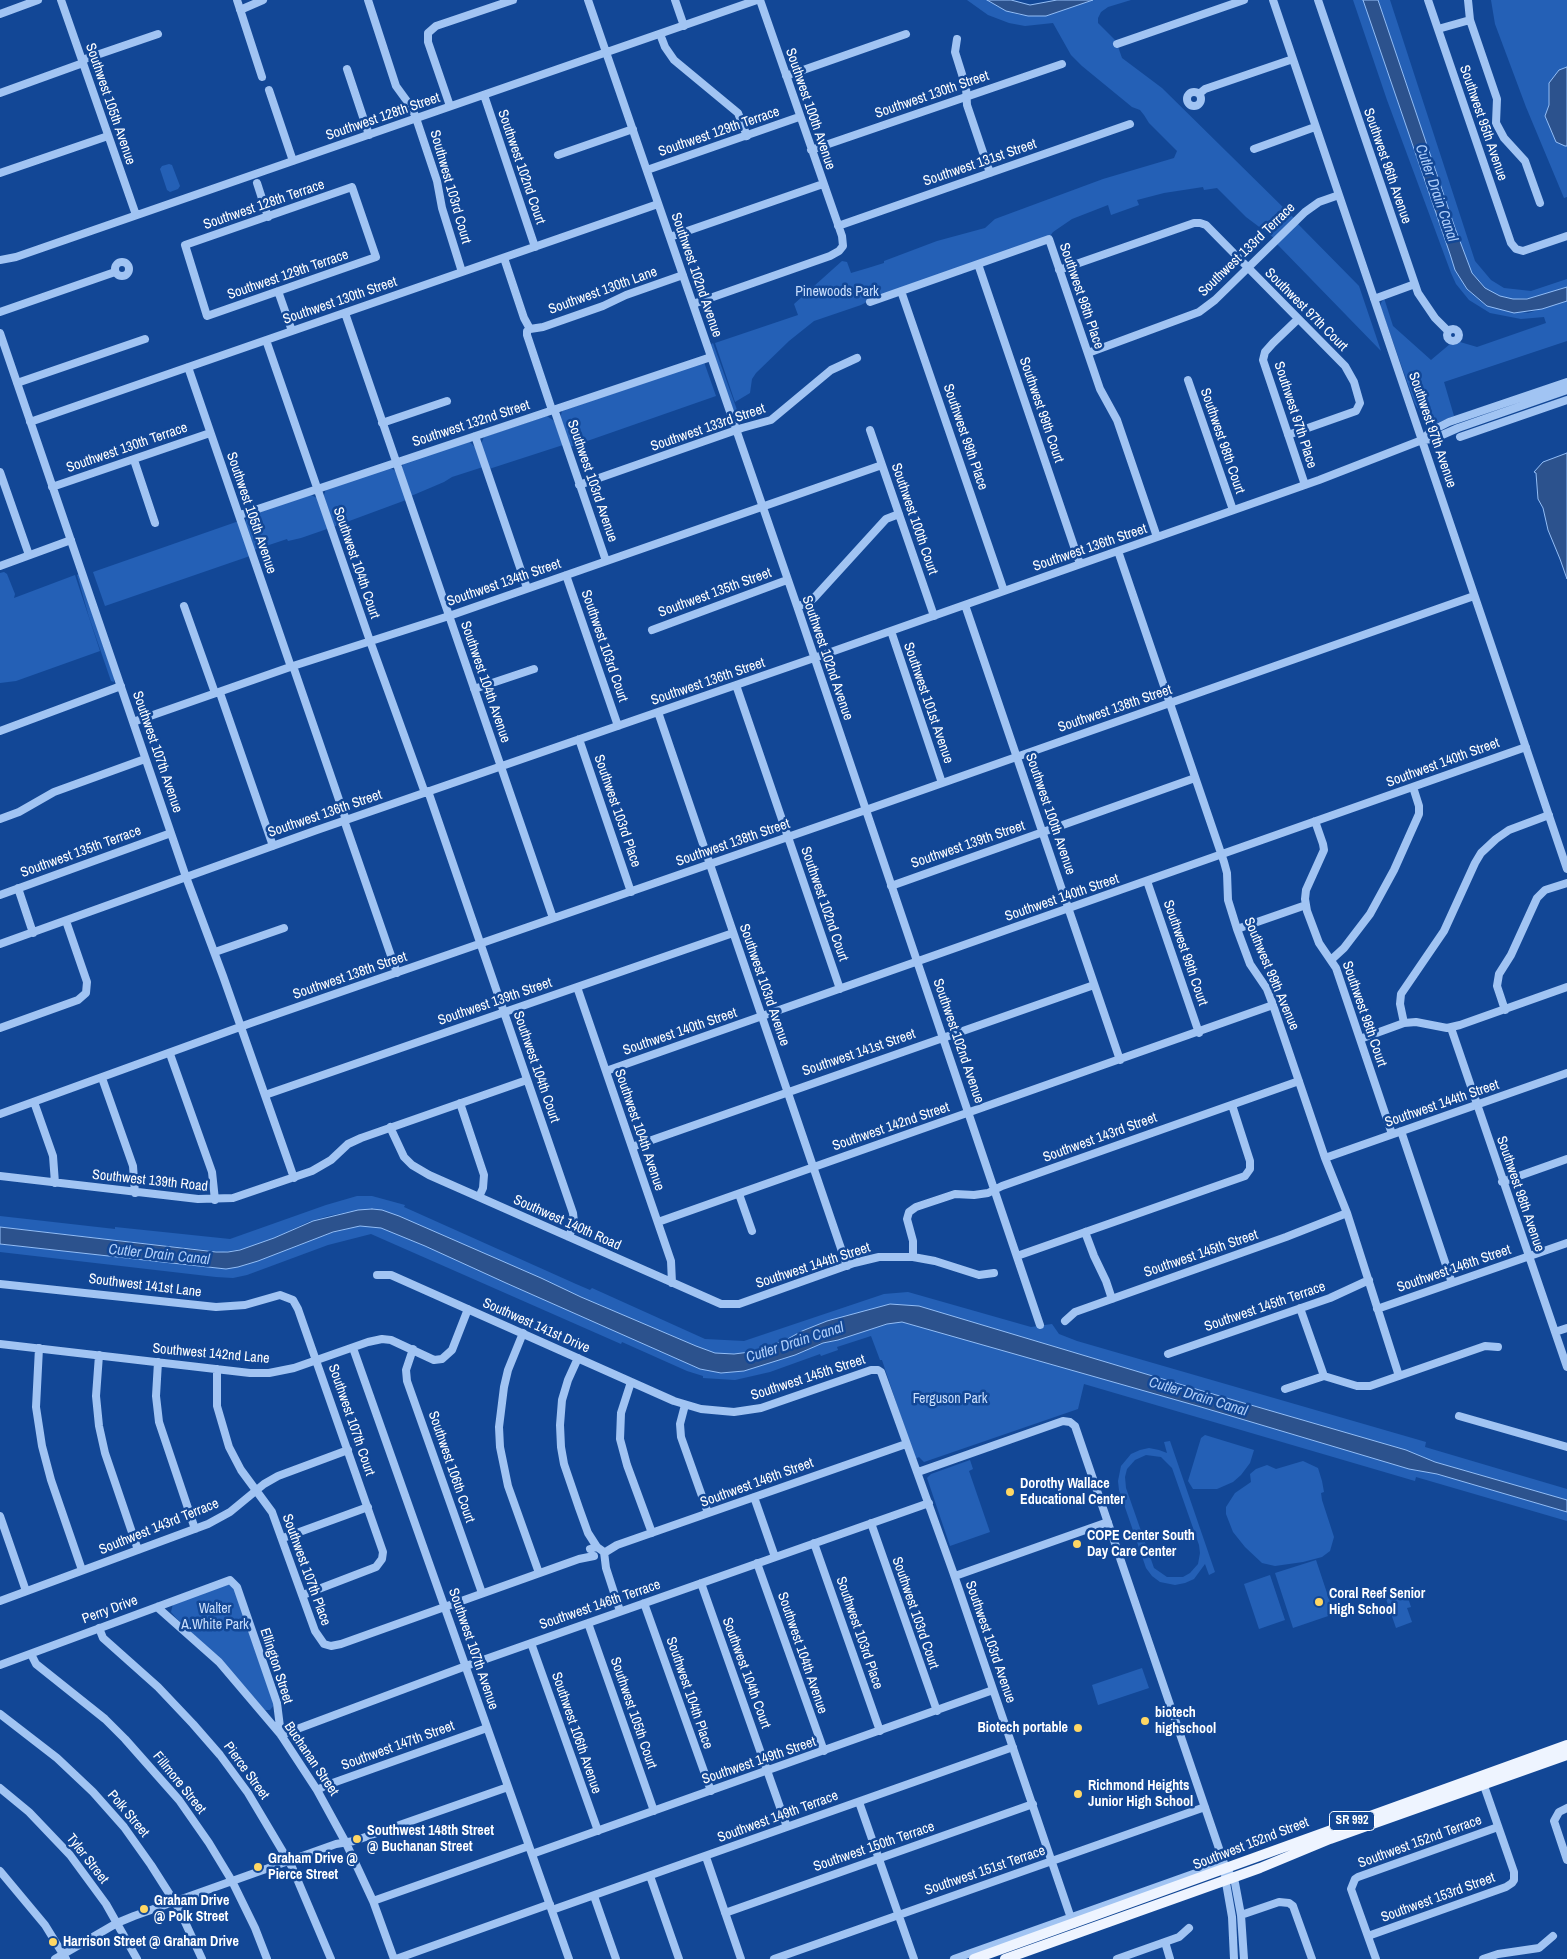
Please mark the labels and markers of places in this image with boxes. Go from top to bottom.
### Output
place label: Dorothy Wallace Educational Center [1020,1476,1125,1508]
marker: Dorothy Wallace Educational Center [1004,1486,1016,1498]
place label: COPE Center South Day Care Center [1087,1528,1195,1560]
marker: COPE Center South Day Care Center [1071,1538,1083,1550]
place label: Coral Reef Senior High School [1329,1586,1425,1618]
marker: Coral Reef Senior High School [1313,1596,1325,1608]
place label: biotech highschool [1155,1705,1216,1738]
marker: biotech highschool [1139,1715,1151,1727]
place label: Biotech portable [977,1720,1068,1736]
marker: Biotech portable [1072,1722,1084,1734]
place label: Richmond Heights Junior High School [1088,1778,1193,1810]
marker: Richmond Heights Junior High School [1072,1788,1084,1800]
place label: Southwest 148th Street @ Buchanan Street [367,1823,494,1855]
marker: Southwest 148th Street @ Buchanan Street [351,1833,363,1845]
place label: Graham Drive @ Pierce Street [268,1851,358,1884]
marker: Graham Drive @ Pierce Street [252,1861,264,1873]
place label: Graham Drive @ Polk Street [154,1893,229,1925]
marker: Graham Drive @ Polk Street [138,1903,150,1915]
place label: Harrison Street @ Graham Drive [63,1934,239,1950]
marker: Harrison Street @ Graham Drive [47,1936,59,1948]

